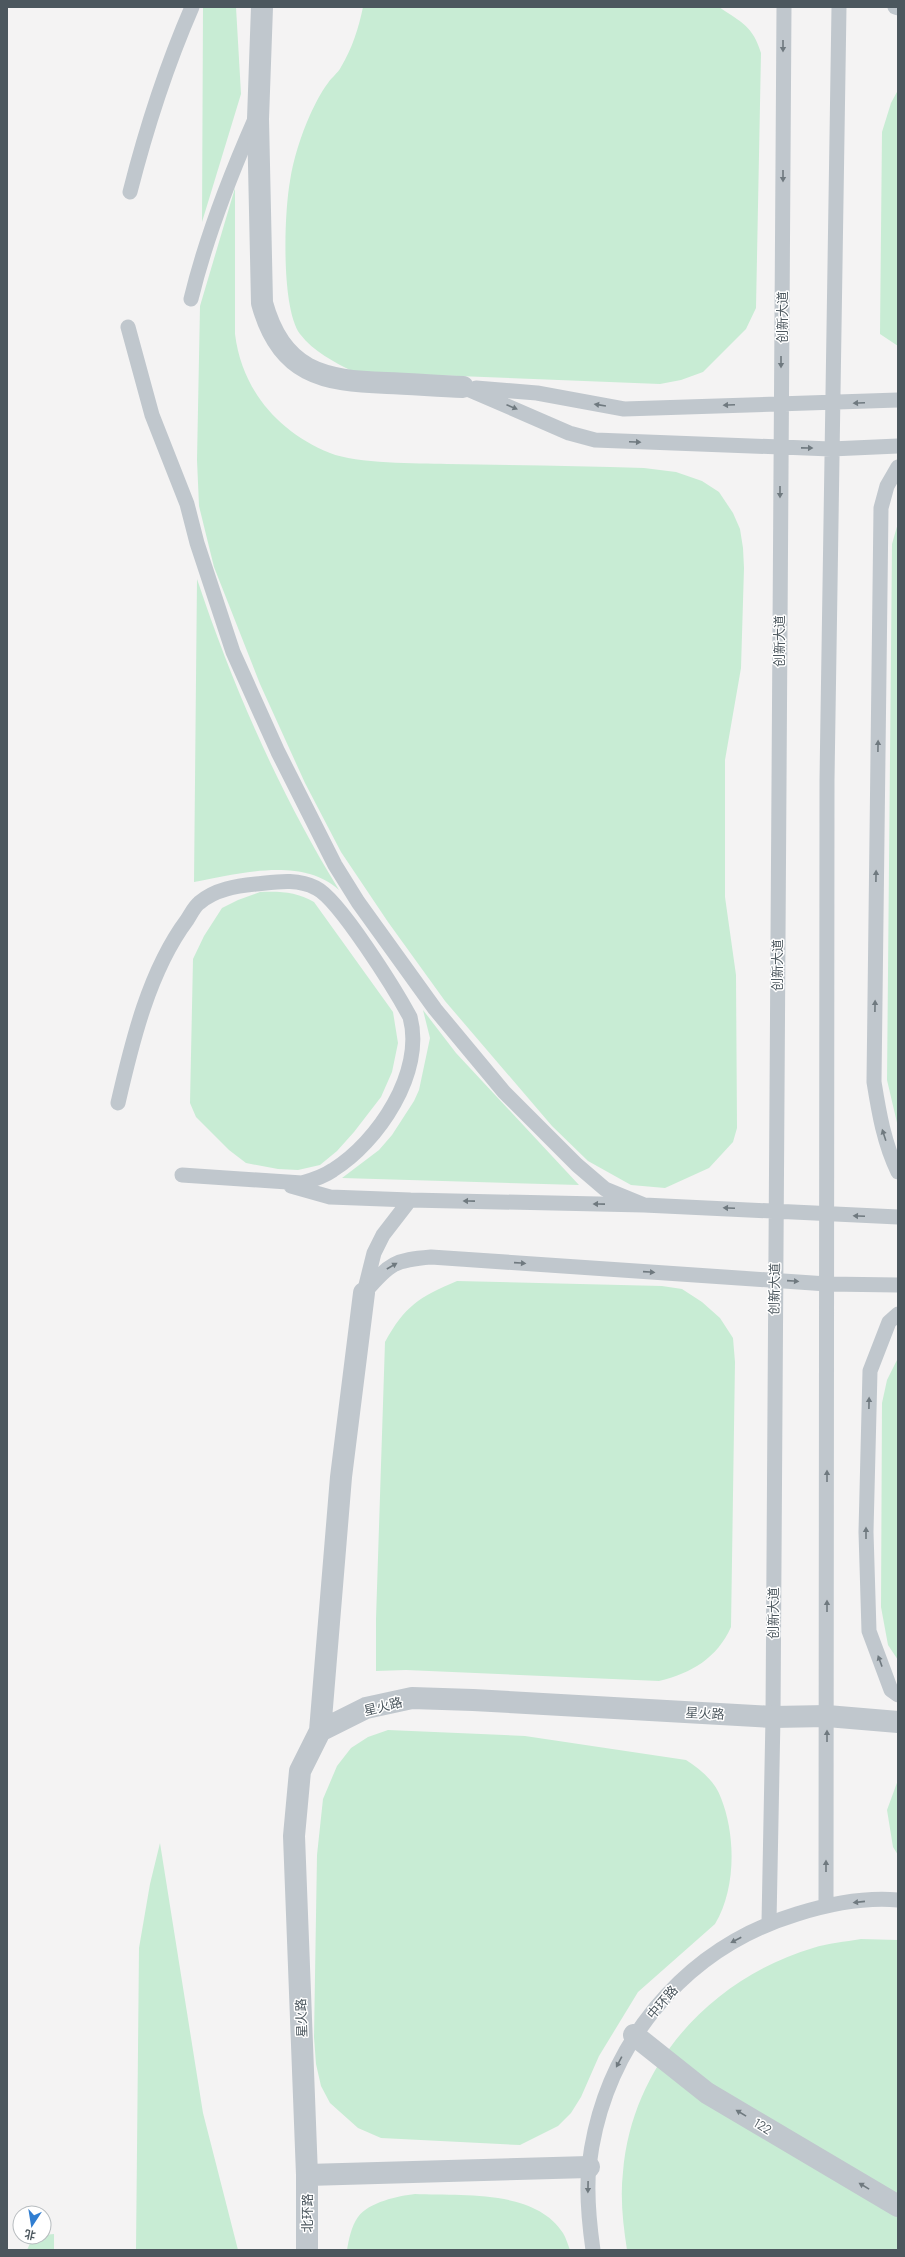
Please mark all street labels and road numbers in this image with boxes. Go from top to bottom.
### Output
street label: 创新大道 [774,291,790,343]
street label: 创新大道 [771,615,787,667]
street label: 创新大道 [769,939,785,991]
street label: 创新大道 [766,1263,782,1315]
street label: 创新大道 [765,1587,781,1639]
street label: 星火路 [362,1694,404,1718]
street label: 星火路 [685,1704,725,1722]
street label: 中环路 [643,1982,681,2022]
street label: 星火路 [292,1998,310,2038]
street label: 122 [751,2114,775,2138]
street label: 北环路 [299,2193,315,2233]

